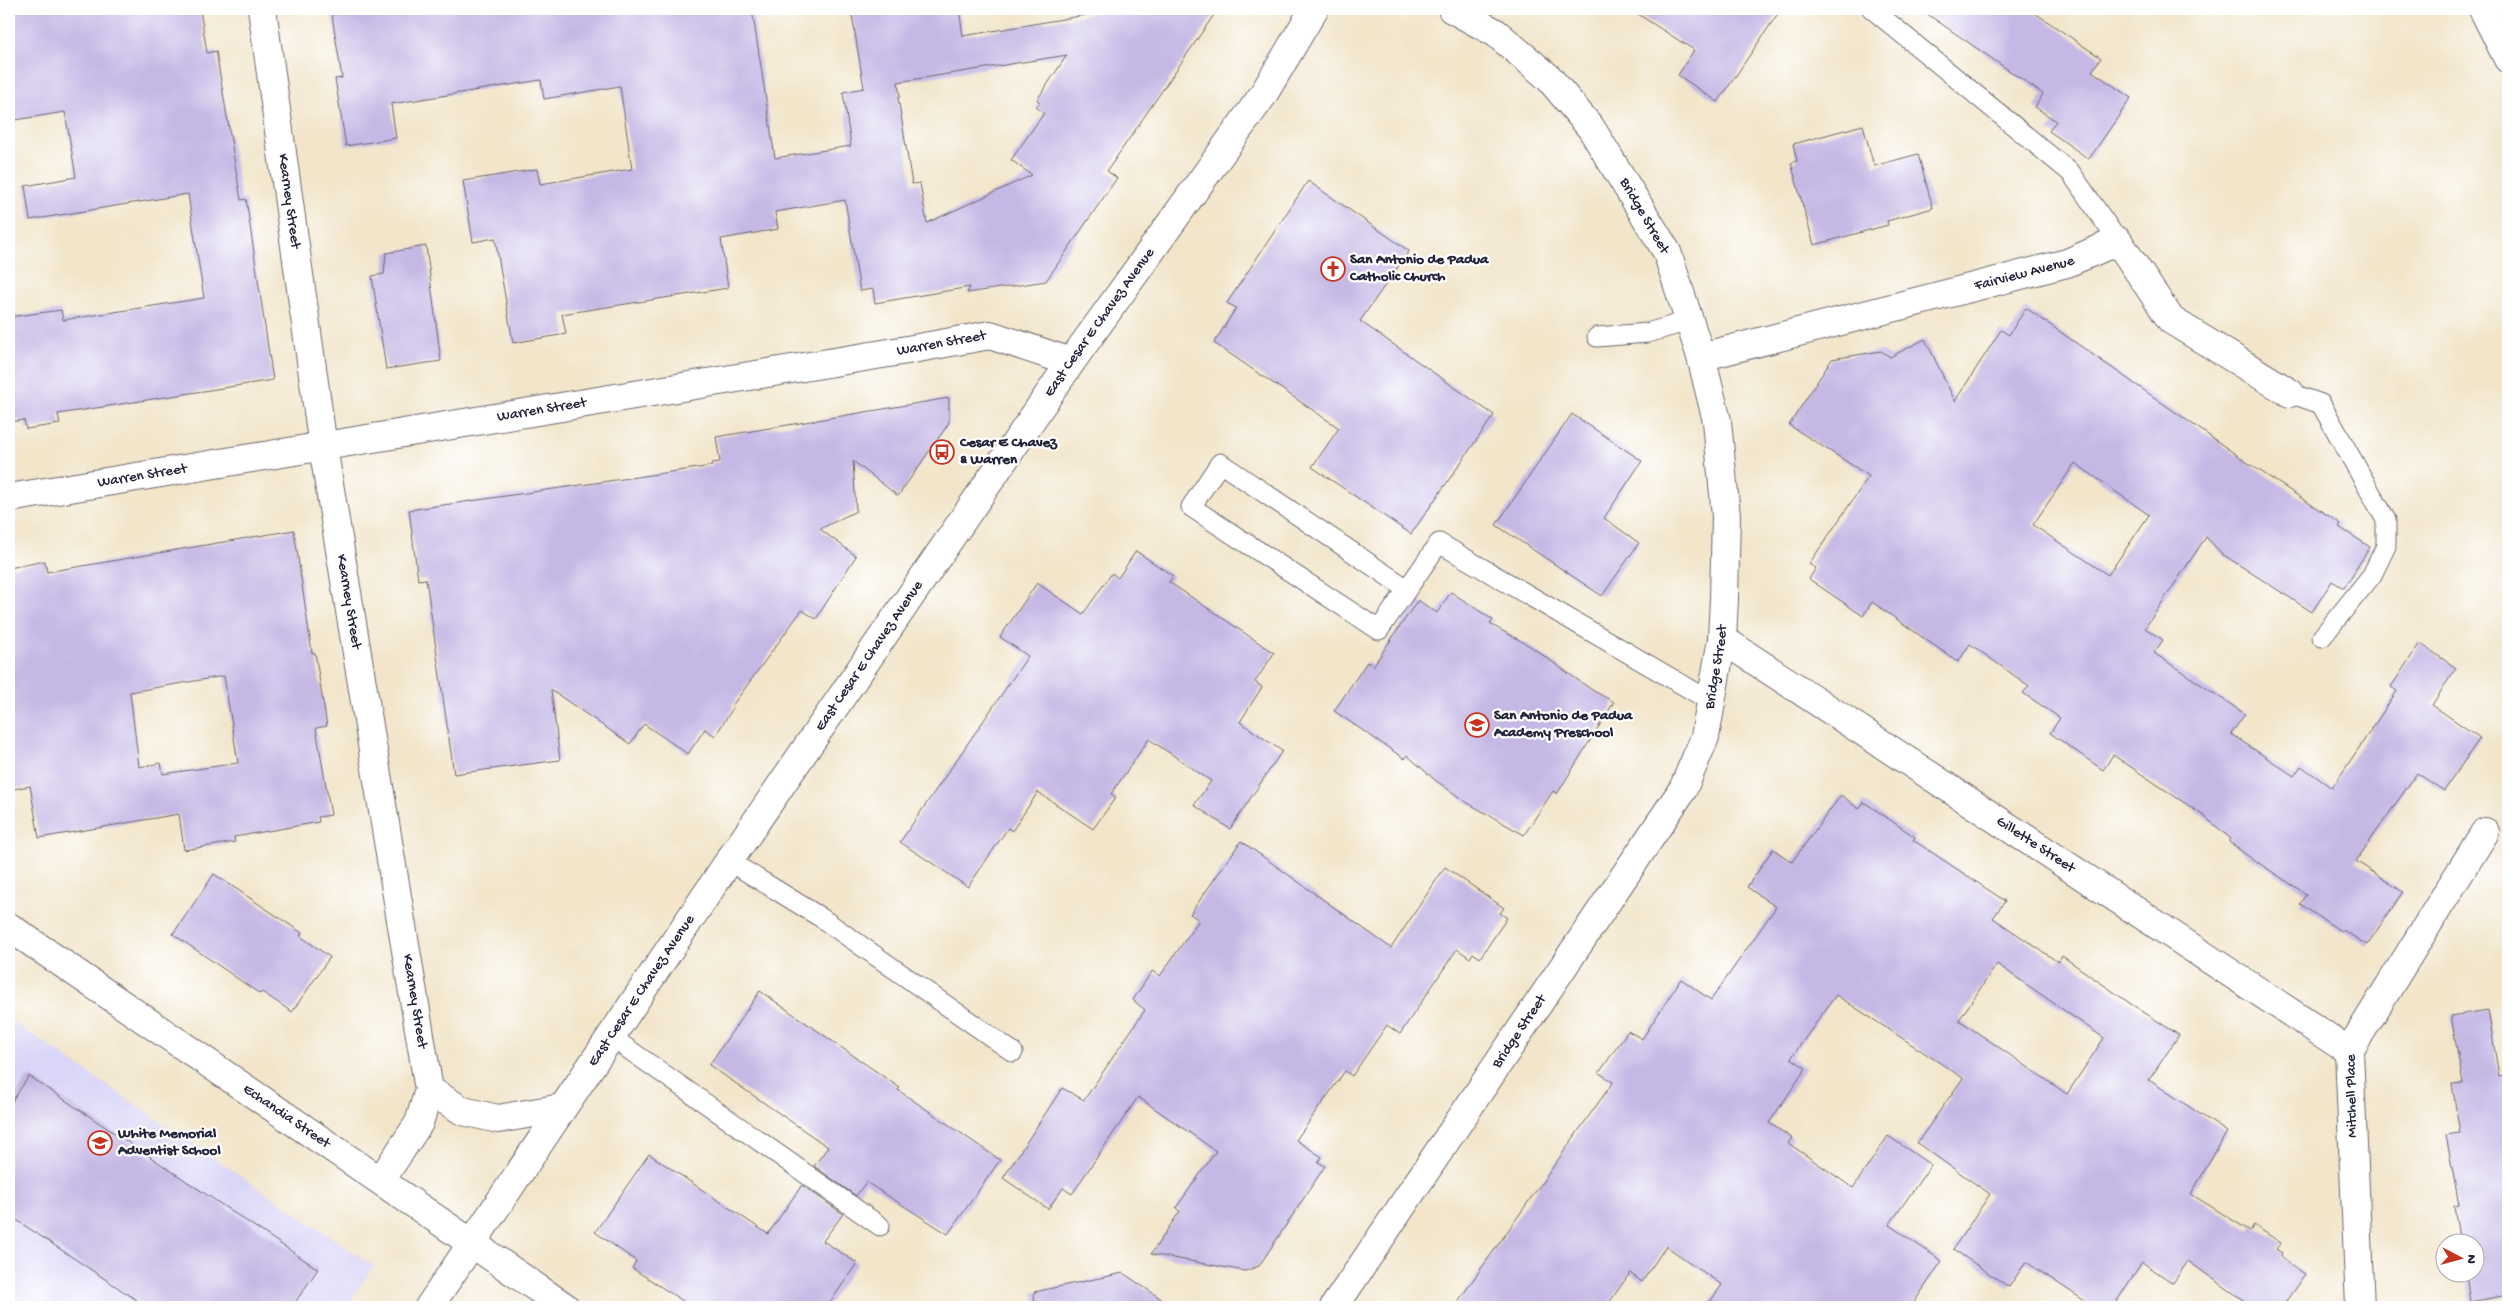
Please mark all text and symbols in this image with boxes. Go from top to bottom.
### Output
street label: Kearney Street [273,153,305,252]
street label: Bridge Street [1614,174,1674,259]
street label: East Cesar E Chavez Avenue [1040,245,1159,401]
place label: San Antonio de Padua Catholic Church [1349,251,1489,286]
street label: Fairview Avenue [1972,252,2078,296]
church icon: San Antonio de Padua Catholic Church [1320,256,1346,282]
street label: Warren Street [895,327,989,361]
street label: Warren Street [496,394,590,426]
place label: Cesar E Chavez & Warren [959,434,1058,469]
bus stop icon: Cesar E Chavez & Warren [929,439,955,465]
street label: Warren Street [96,460,190,492]
street label: Kearney Street [332,553,365,652]
street label: East Cesar E Chavez Avenue [812,577,928,735]
street label: Bridge Street [1701,623,1732,711]
place label: San Antonio de Padua Academy Preschool [1493,707,1633,742]
school or university icon: San Antonio de Padua Academy Preschool [1464,712,1490,738]
street label: Gillette Street [1993,813,2080,878]
street label: East Cesar E Chavez Avenue [584,911,699,1070]
street label: Kearney Street [398,953,431,1052]
street label: Bridge Street [1488,990,1552,1073]
street label: Mitchell Place [2342,1054,2362,1138]
street label: Echandia Street [239,1080,335,1154]
place label: White Memorial Adventist School [117,1125,221,1160]
school or university icon: White Memorial Adventist School [87,1130,113,1156]
north arrow [2434,1234,2484,1284]
text: N [2462,1254,2479,1265]

